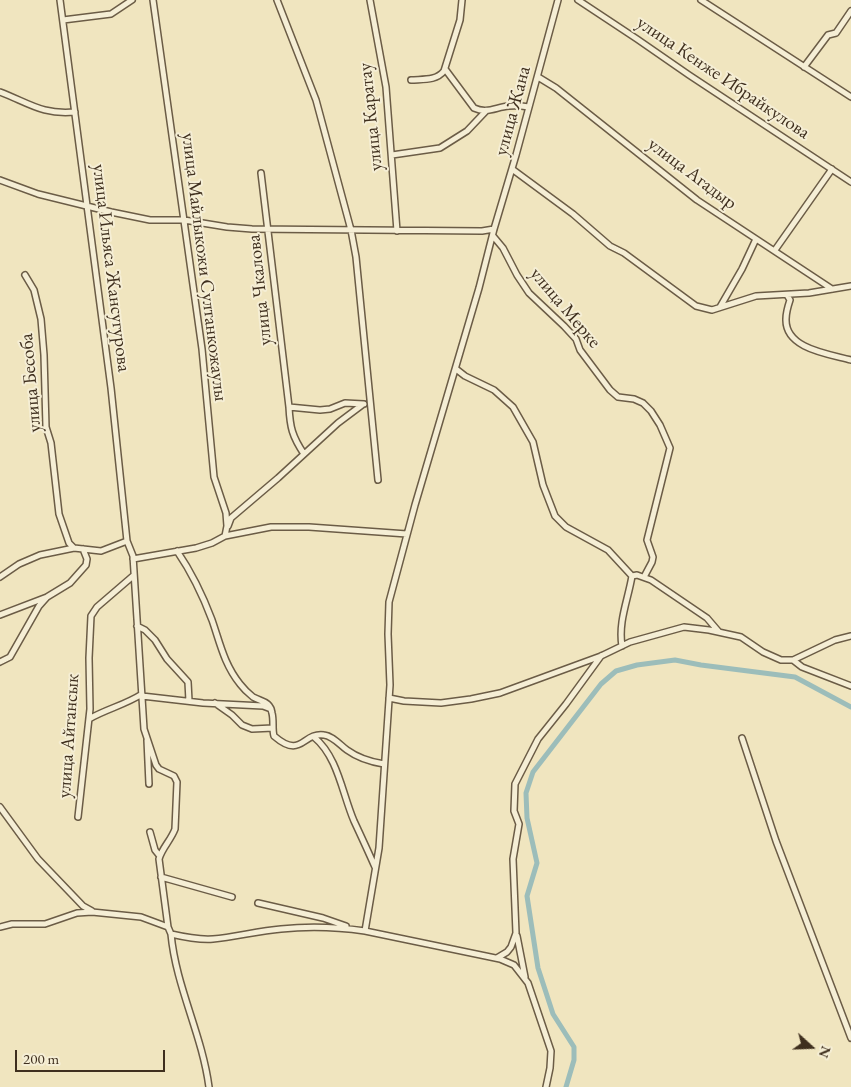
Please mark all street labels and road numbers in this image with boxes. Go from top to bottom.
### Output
street label: улица Кенже Ибрайкулова [632,12,814,144]
street label: улица Каратау [354,62,388,172]
street label: улица Жана [490,64,536,158]
street label: улица Майлыкожи Султанкожаулы [176,131,232,403]
street label: улица Агадыр [643,133,741,215]
street label: улица Ильяса Жансугурова [87,163,135,373]
street label: улица Чкалова [243,233,277,347]
street label: улица Мерке [525,263,605,353]
street label: улица Бесоба [15,332,47,434]
street label: улица Айтансык [53,673,85,799]

